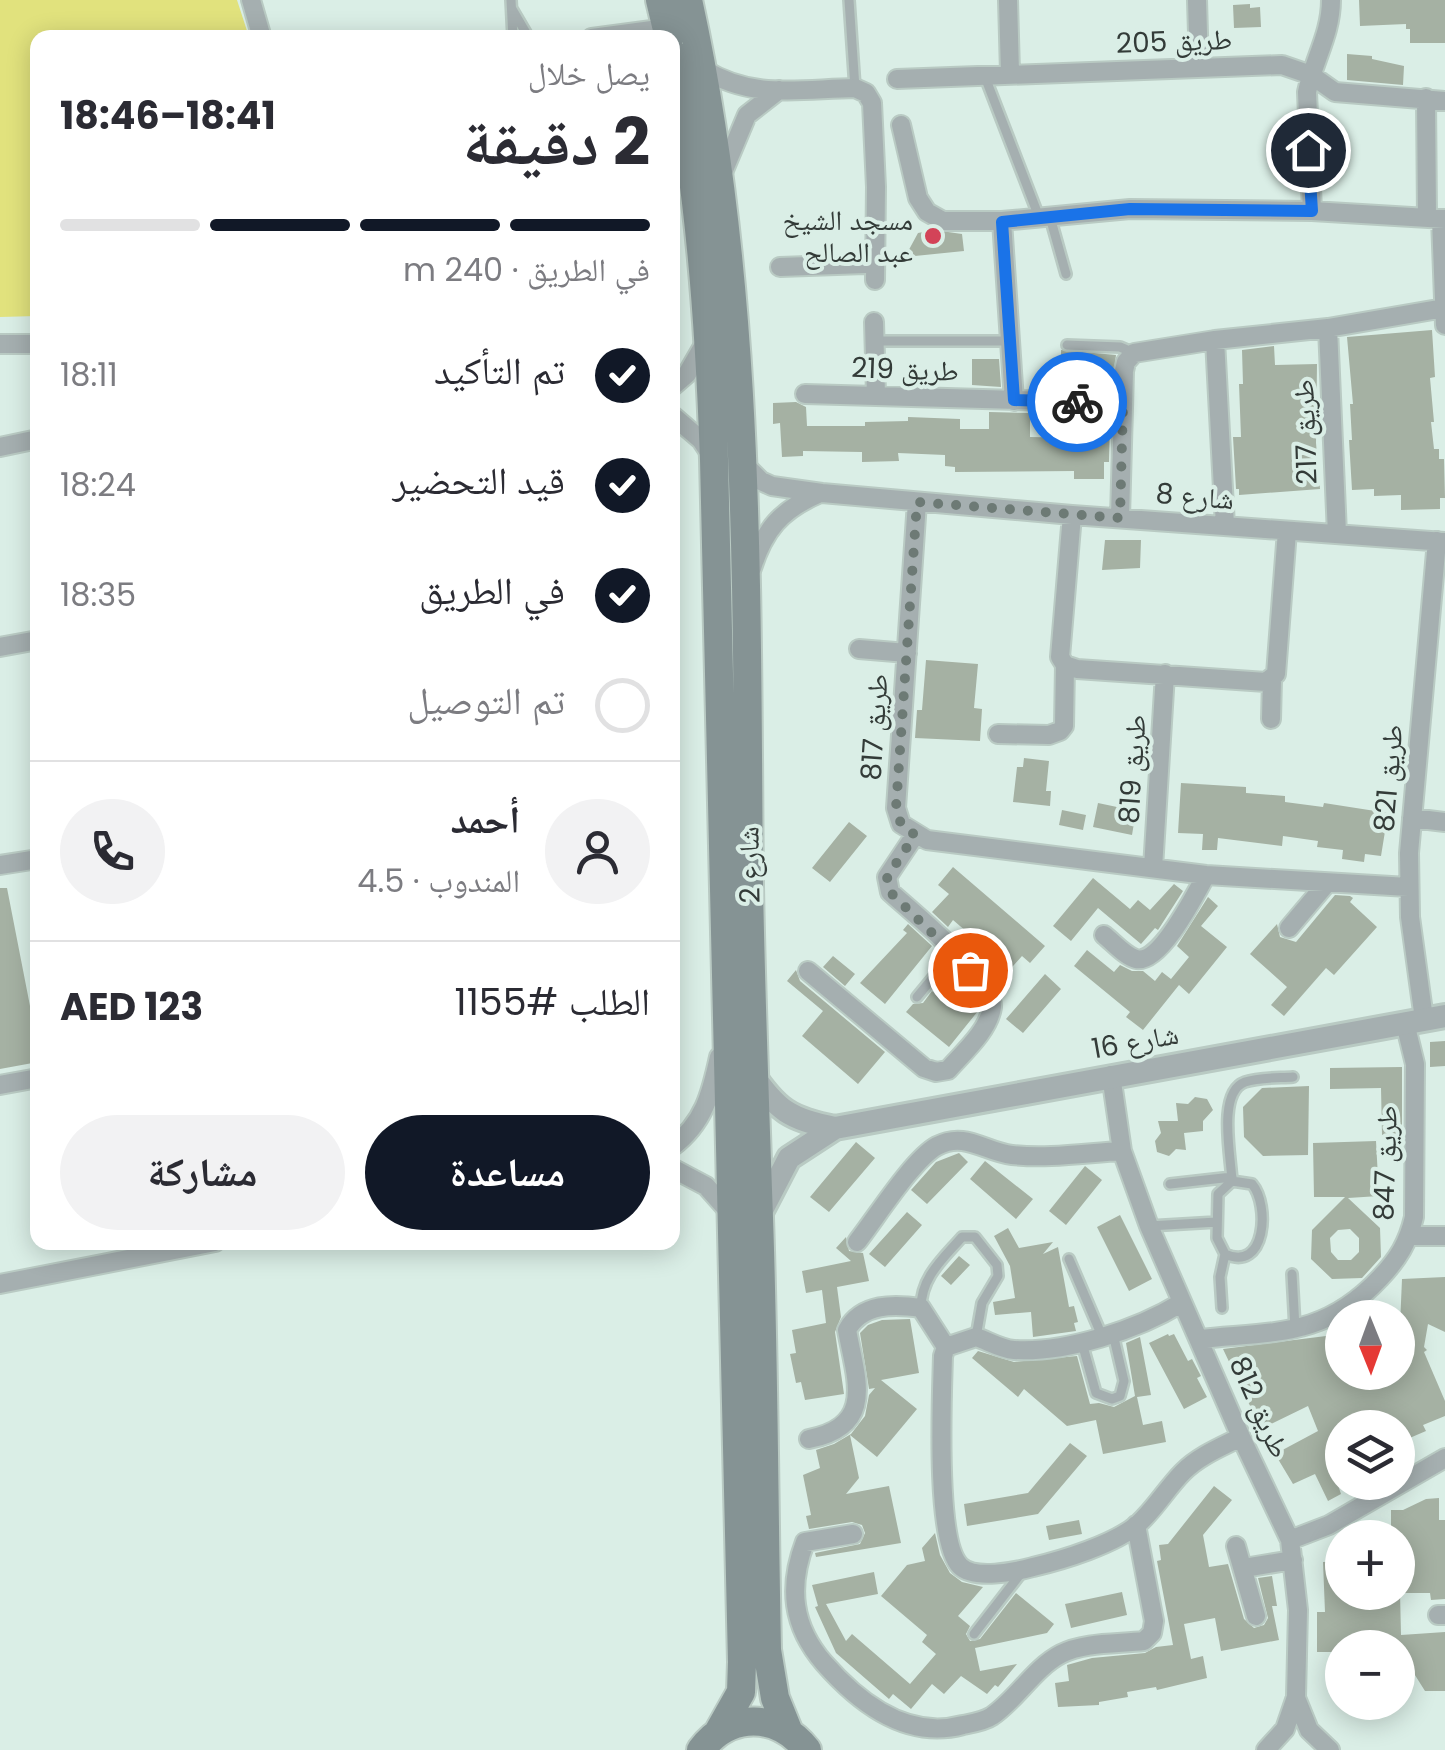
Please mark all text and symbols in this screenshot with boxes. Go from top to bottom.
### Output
street label: طريق 205 [1115,20,1233,63]
text: يصل خلال [528,51,650,96]
text: 18:41–18:46 [60,89,276,142]
text: 2 دقيقة [463,97,650,188]
pin [1266,108,1351,193]
icon: home [1281,123,1336,178]
place label: مسجد الشيخ عبد الصالح [782,201,913,272]
marker: مسجد الشيخ عبد الصالح [922,225,944,247]
text: في الطريق · 240 m [403,247,650,292]
text: تم التأكيد [434,344,565,397]
icon: check [595,348,650,403]
street label: طريق 219 [851,348,959,391]
text: 18:11 [60,352,118,397]
courier [1027,352,1127,452]
icon: bike [1050,375,1105,430]
street label: طريق 217 [1284,379,1327,485]
text: قيد التحضير [393,454,565,507]
icon: check [595,458,650,513]
text: 18:24 [60,462,136,507]
street label: شارع 8 [1154,474,1236,519]
text: في الطريق [419,564,565,617]
icon: check [595,568,650,623]
text: 18:35 [60,572,136,617]
street label: طريق 817 [851,672,898,782]
text: تم التوصيل [407,674,565,727]
street label: طريق 819 [1109,713,1156,825]
street label: طريق 821 [1364,723,1413,833]
text: أحمد [450,793,520,846]
button: phone [60,799,165,904]
button: person [545,799,650,904]
street label: شارع 2 [729,826,770,904]
text: المندوب · 4.5 [357,858,520,903]
pin [928,928,1013,1013]
icon: bag [943,943,998,998]
text: الطلب #1155 [455,975,650,1028]
text: AED 123 [60,980,203,1033]
street label: شارع 16 [1089,1015,1182,1068]
street label: طريق 847 [1364,1105,1407,1221]
button: مشاركة [60,1115,345,1230]
button: مساعدة [365,1115,650,1230]
north arrow [1325,1300,1415,1390]
map controls [1325,1300,1415,1720]
street label: طريق 812 [1220,1350,1299,1464]
button: layers [1325,1410,1415,1500]
button: + [1325,1520,1415,1610]
button: − [1325,1630,1415,1720]

